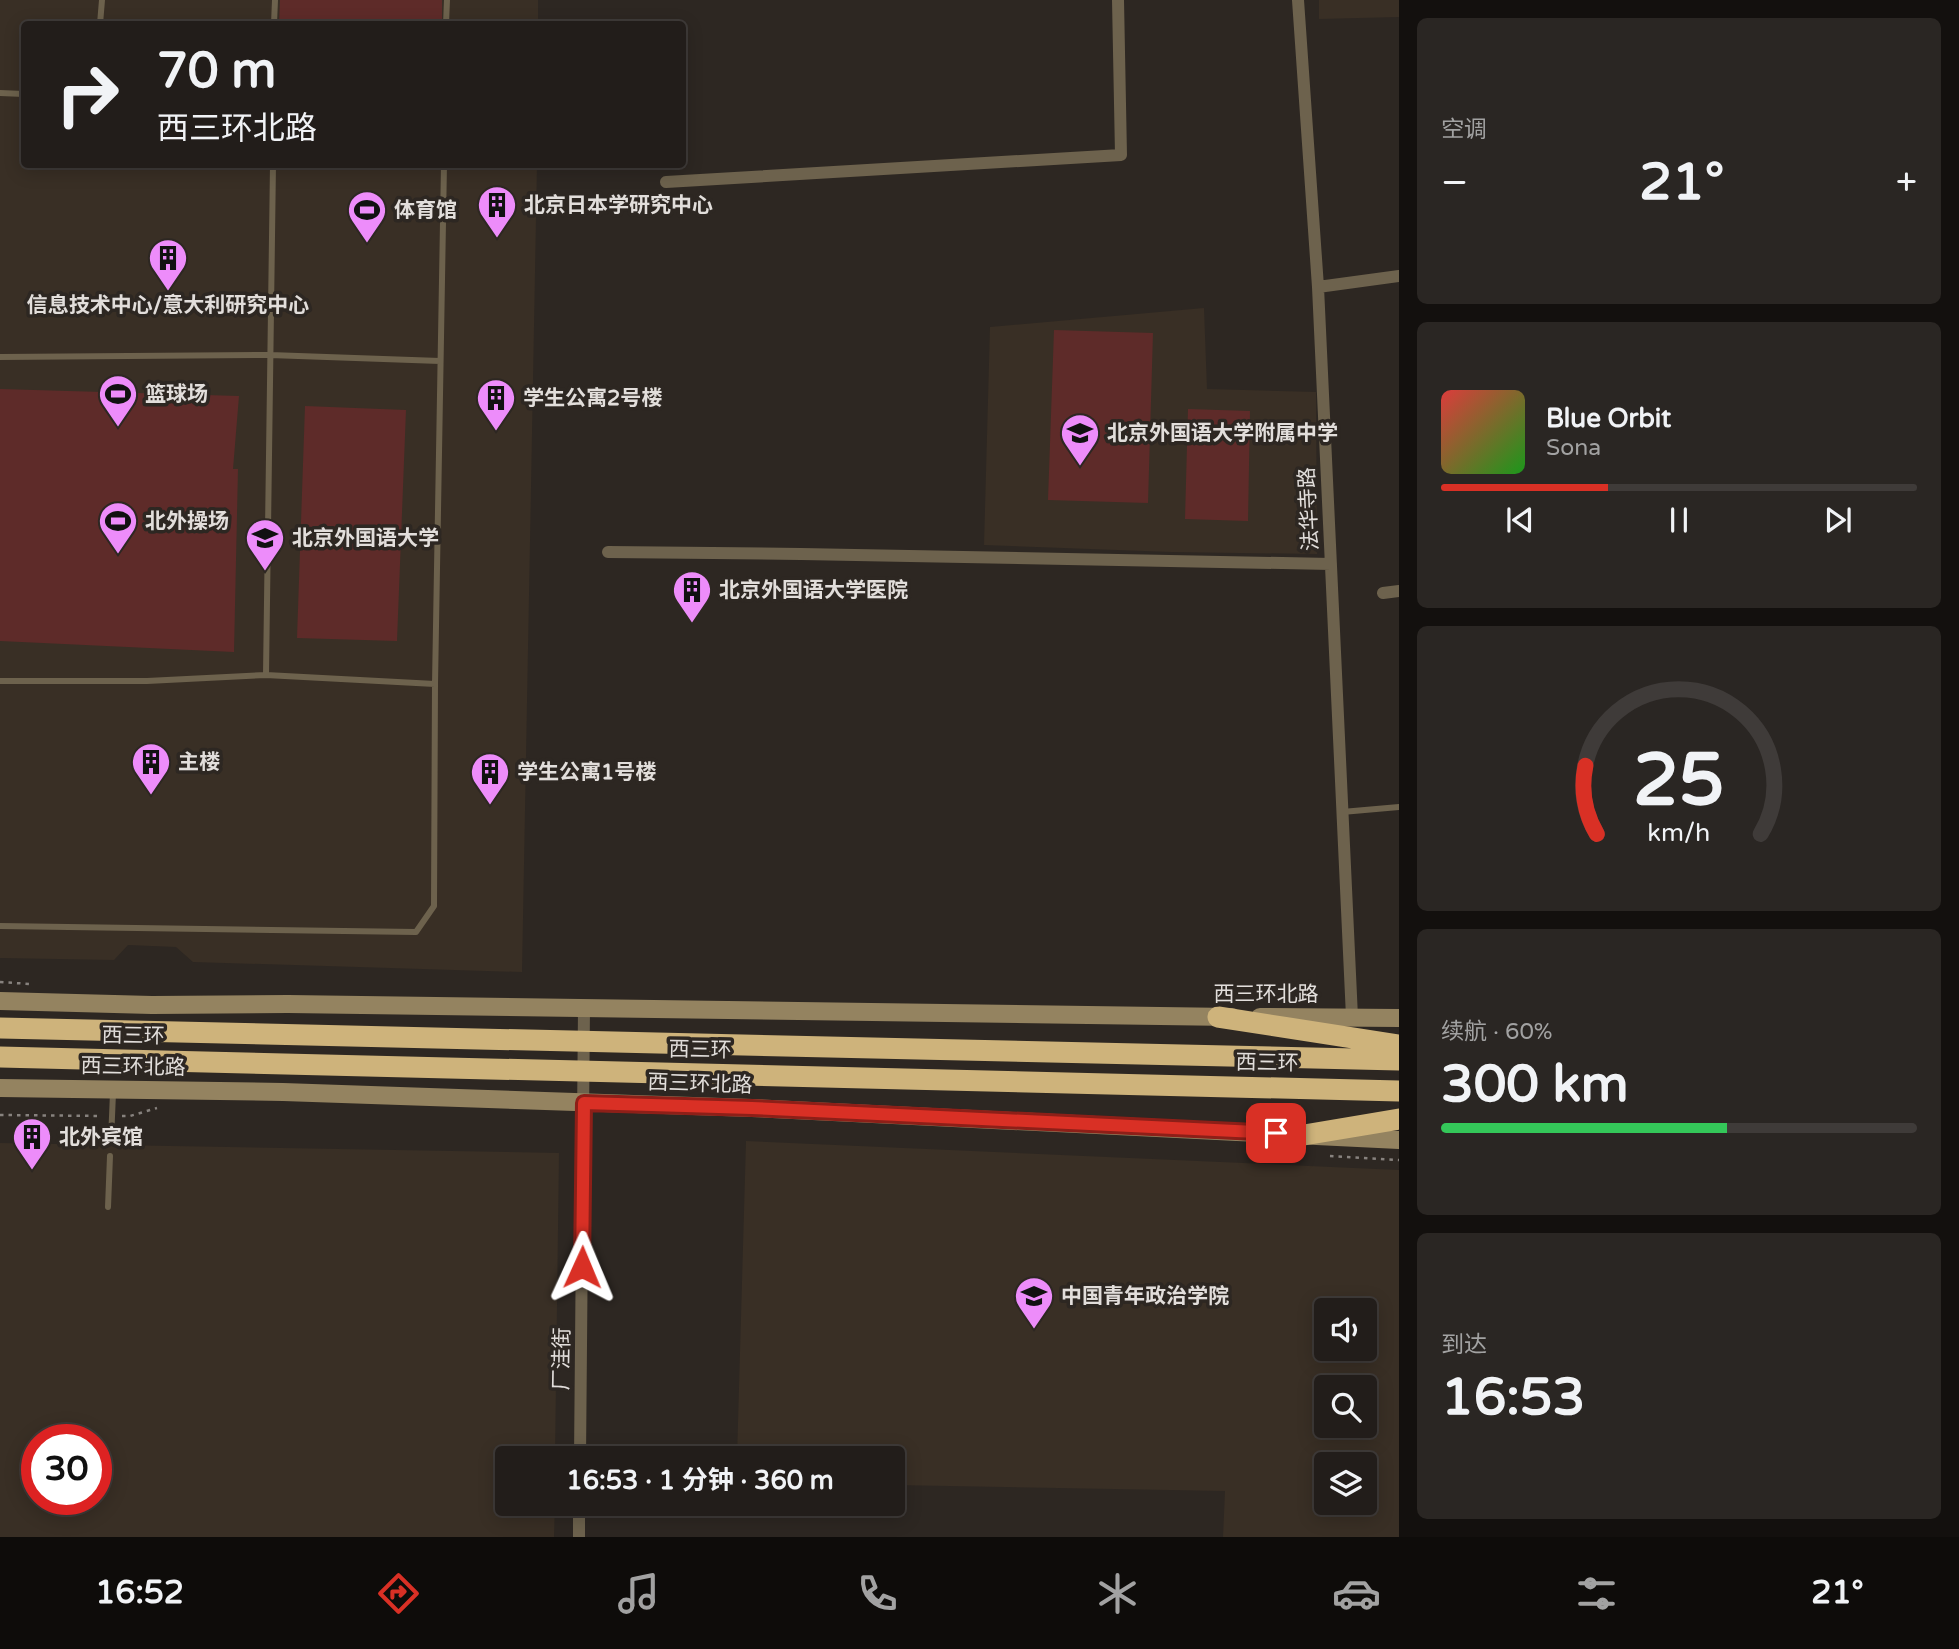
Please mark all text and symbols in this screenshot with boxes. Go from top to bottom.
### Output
text: 70 m [157,42,276,101]
icon: right [42,49,133,140]
text: 西三环北路 [157,110,317,148]
text: 空调 [1441,116,1487,144]
text: 21° [1639,151,1724,214]
text: − [1441,160,1468,206]
text: + [1896,160,1917,206]
building icon: 北京日本学研究中心 [476,184,518,239]
sports icon: 体育馆 [346,189,388,244]
place label: 北京日本学研究中心 [524,193,713,218]
place label: 体育馆 [394,198,457,223]
building icon: 信息技术中心/意大利研究中心 [147,237,189,292]
place label: 信息技术中心/意大利研究中心 [27,293,309,318]
sports icon: 篮球场 [97,373,139,428]
building icon: 学生公寓2号楼 [475,377,517,432]
place label: 篮球场 [145,382,208,407]
place label: 学生公寓2号楼 [523,386,662,411]
text: Blue Orbit [1546,403,1671,434]
school or university icon: 北京外国语大学附属中学 [1059,412,1101,467]
place label: 北京外国语大学附属中学 [1107,421,1338,446]
text: Sona [1546,434,1601,462]
street label: 法华寺路 [1294,466,1324,552]
sports icon: 北外操场 [97,500,139,555]
icon: previous [1501,501,1539,539]
icon: pause [1660,501,1698,539]
icon: next [1819,501,1857,539]
place label: 北外操场 [145,509,229,534]
school or university icon: 北京外国语大学 [244,517,286,572]
place label: 北京外国语大学 [292,526,439,551]
building icon: 北京外国语大学医院 [671,569,713,624]
place label: 北京外国语大学医院 [719,578,908,603]
text: 25 [1633,738,1725,826]
building icon: 主楼 [130,741,172,796]
place label: 主楼 [178,750,220,775]
building icon: 学生公寓1号楼 [469,751,511,806]
place label: 学生公寓1号楼 [517,760,656,785]
text: km/h [1648,818,1710,848]
street label: 西三环北路 [1214,982,1319,1007]
text: 续航 · 60% [1441,1018,1553,1046]
street label: 西三环 [101,1023,165,1049]
street label: 西三环 [668,1037,732,1063]
street label: 西三环 [1235,1050,1299,1076]
text: 300 km [1441,1053,1629,1116]
street label: 西三环北路 [80,1054,186,1080]
street label: 西三环北路 [647,1070,753,1098]
pin [1246,1103,1306,1163]
icon: arrive [1257,1114,1295,1152]
building icon: 北外宾馆 [11,1116,53,1171]
place label: 北外宾馆 [59,1125,143,1150]
position arrow [545,1230,619,1304]
school or university icon: 中国青年政治学院 [1013,1275,1055,1330]
place label: 中国青年政治学院 [1061,1284,1229,1309]
map controls [1314,1298,1377,1515]
button: sound [1314,1298,1377,1361]
street label: 厂洼街 [549,1327,575,1391]
text: 到达 [1441,1331,1487,1359]
text: 16:53 [1441,1366,1585,1429]
button: search [1314,1375,1377,1438]
speed limit sign: 30 [21,1424,112,1515]
button: layers [1314,1452,1377,1515]
text: 16:53 · 1 分钟 · 360 m [566,1465,834,1496]
icon: directions [374,1569,423,1618]
icon: music [614,1569,663,1618]
icon: phone [853,1569,902,1618]
icon: climate [1093,1569,1142,1618]
icon: car [1332,1569,1381,1618]
icon: filters [1572,1569,1621,1618]
text: 16:52 [95,1574,184,1612]
text: 21° [1811,1574,1864,1612]

